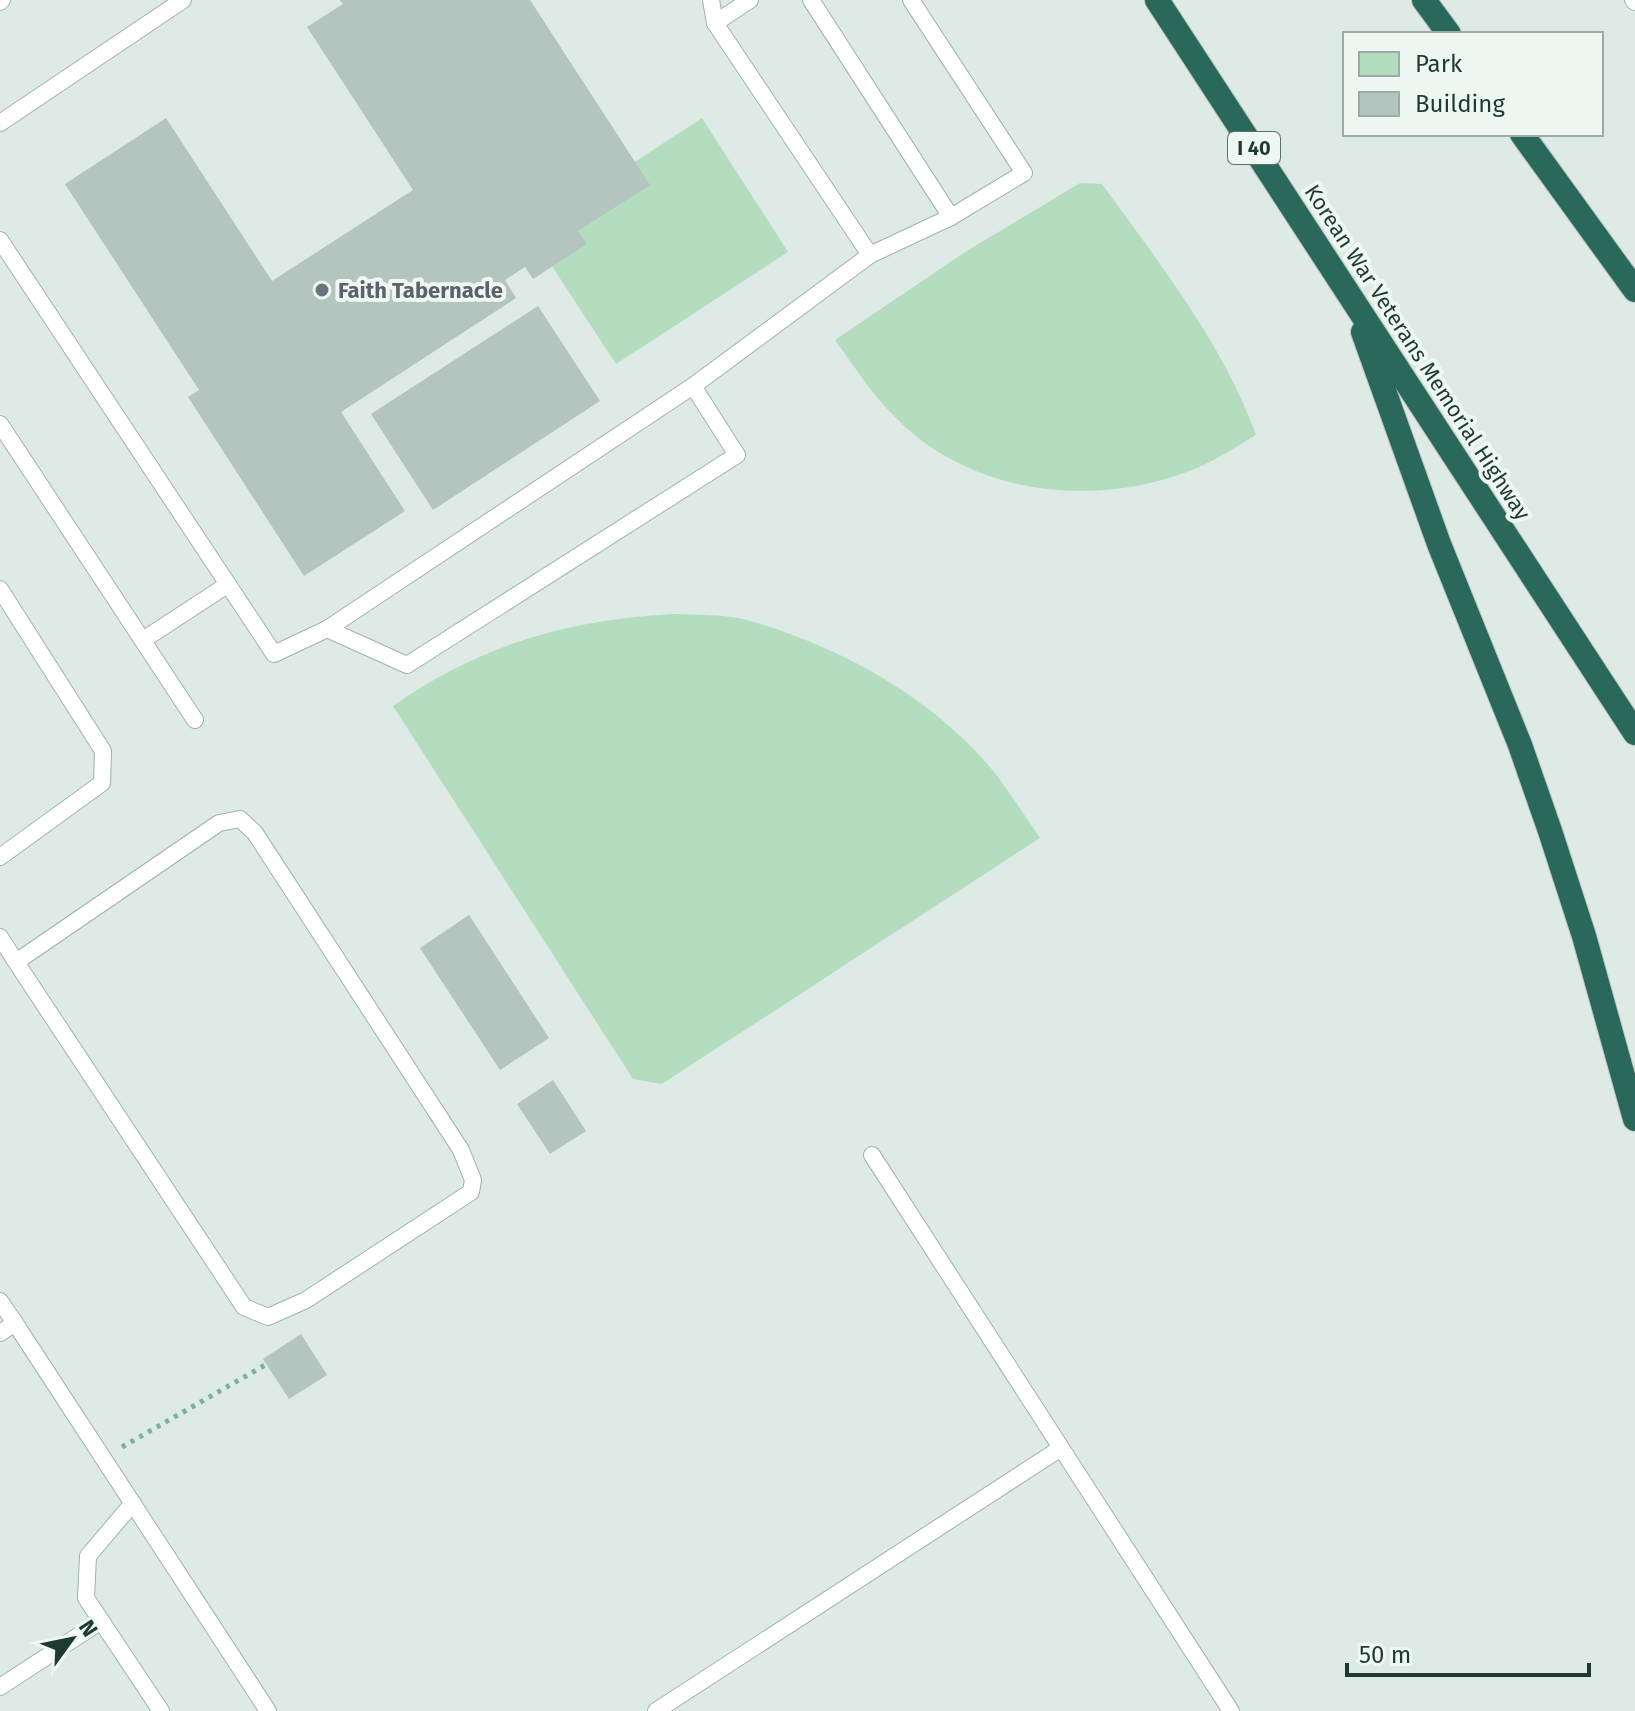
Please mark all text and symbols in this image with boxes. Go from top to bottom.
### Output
legend [1343,32,1603,136]
text: Park [1415,50,1463,78]
text: Building [1415,90,1505,118]
road number: I 40 [1228,132,1280,164]
street label: Korean War Veterans Memorial Highway [1299,179,1536,525]
place label: Faith Tabernacle [338,277,503,304]
marker: Faith Tabernacle [313,281,331,299]
north arrow [32,1599,112,1679]
text: N [73,1615,104,1642]
scale bar [1347,1627,1589,1677]
text: 50 m [1359,1641,1411,1669]

